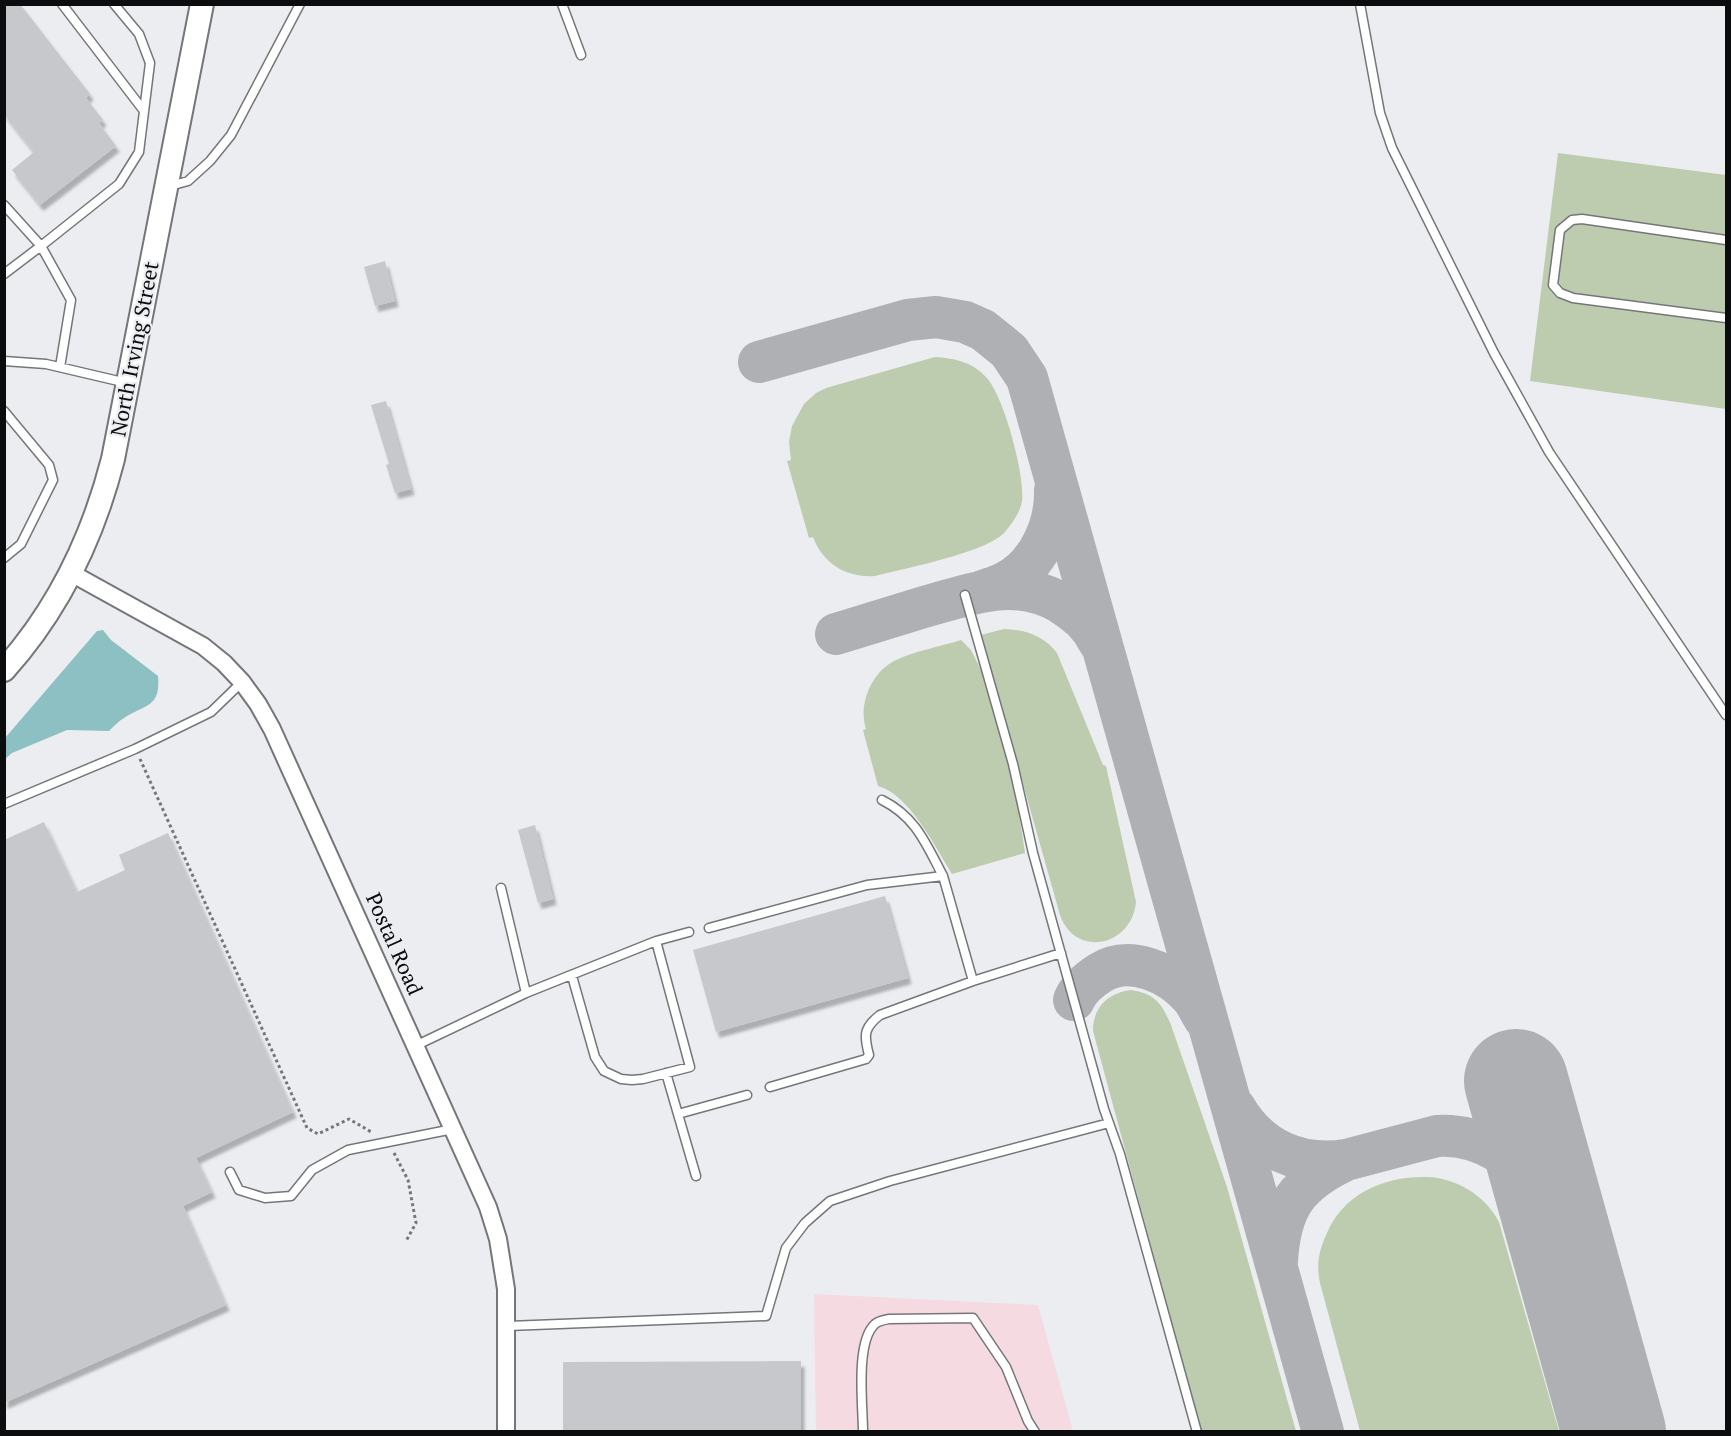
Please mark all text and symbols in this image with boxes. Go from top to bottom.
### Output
street label: North Irving Street [103,259,165,439]
street label: Postal Road [360,888,430,1000]

